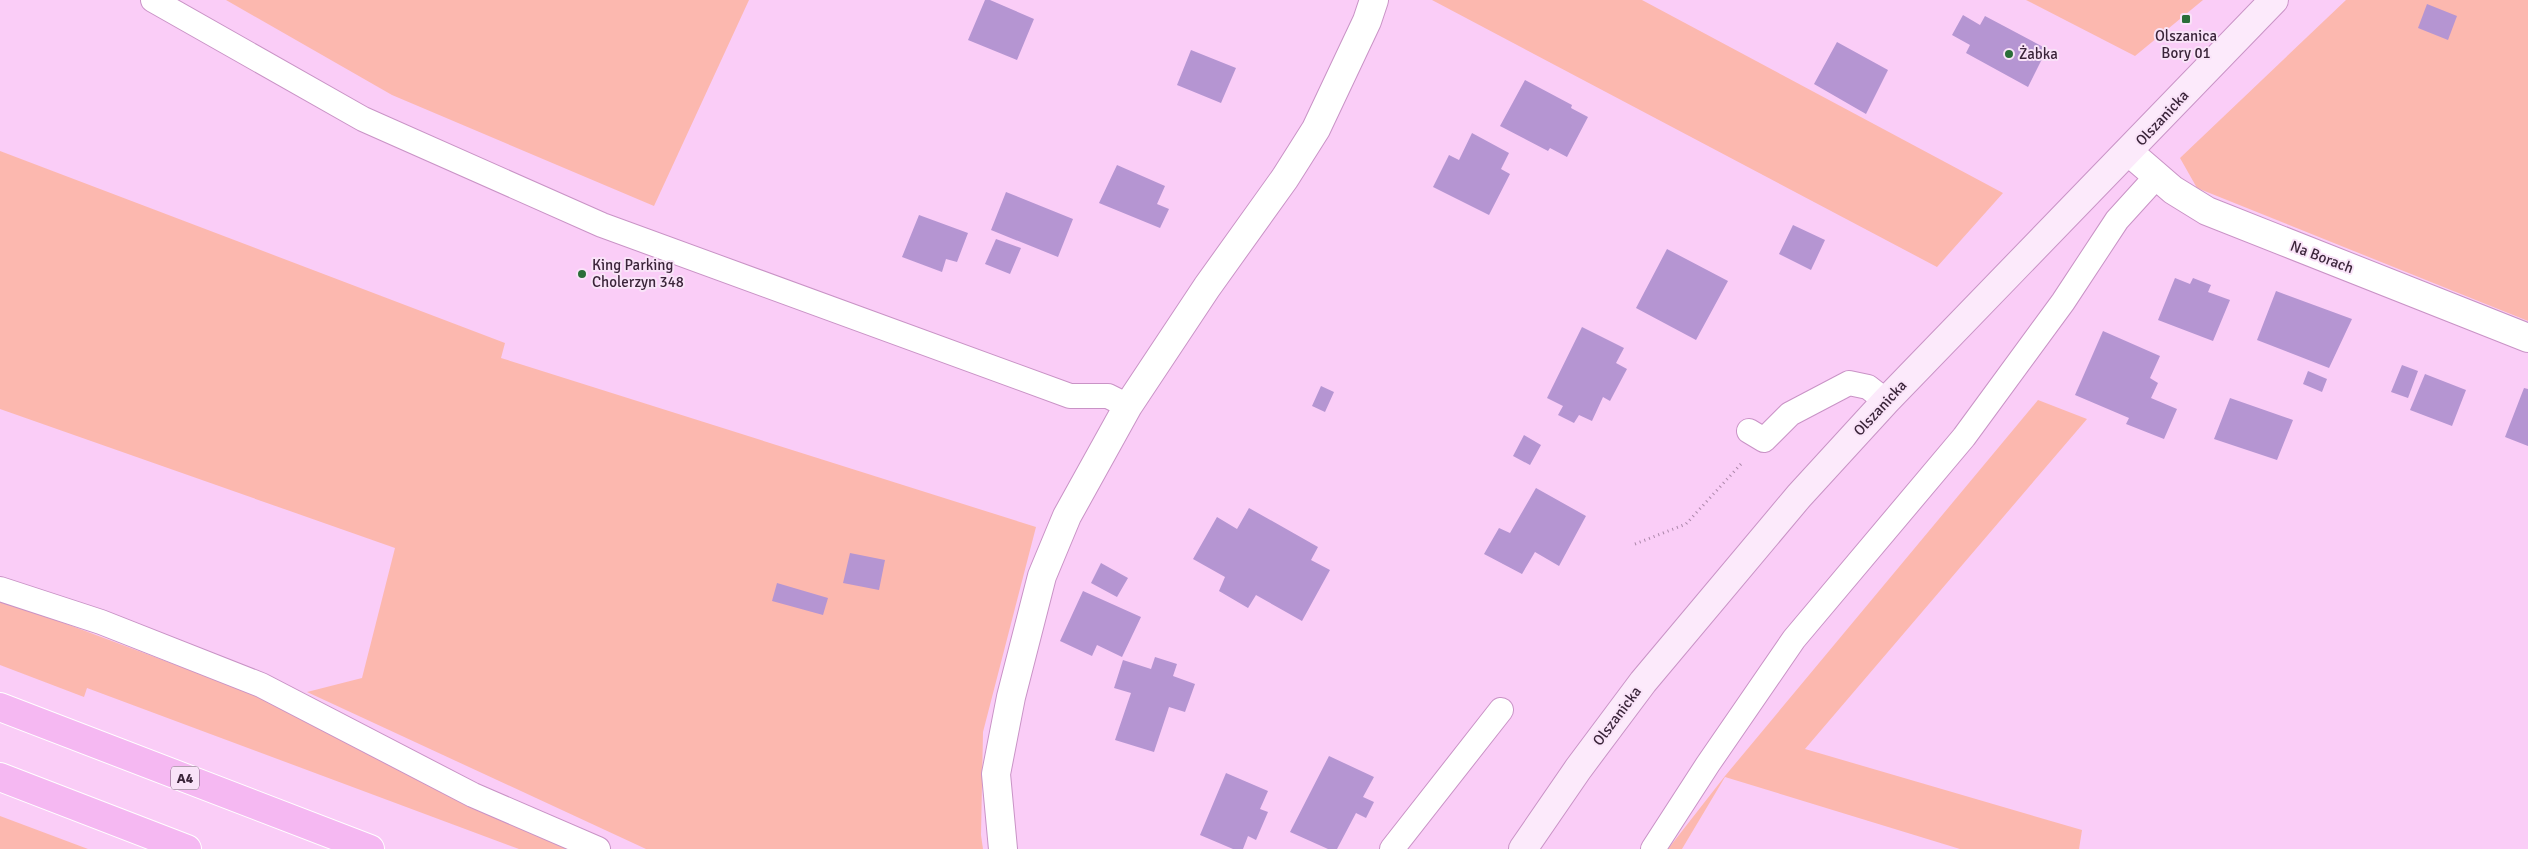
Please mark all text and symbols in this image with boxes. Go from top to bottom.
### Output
marker: Olszanica Bory 01 [2180,13,2192,25]
place label: Olszanica Bory 01 [2155,27,2217,62]
place label: Żabka [2019,45,2058,63]
marker: Żabka [2003,48,2015,60]
street label: Olszanicka [2132,86,2192,150]
street label: Na Borach [2288,237,2356,277]
place label: King Parking Cholerzyn 348 [592,256,684,291]
marker: King Parking Cholerzyn 348 [576,268,588,280]
street label: Olszanicka [1850,376,1910,440]
street label: Olszanicka [1589,683,1645,749]
road number: A4 [171,766,199,790]

